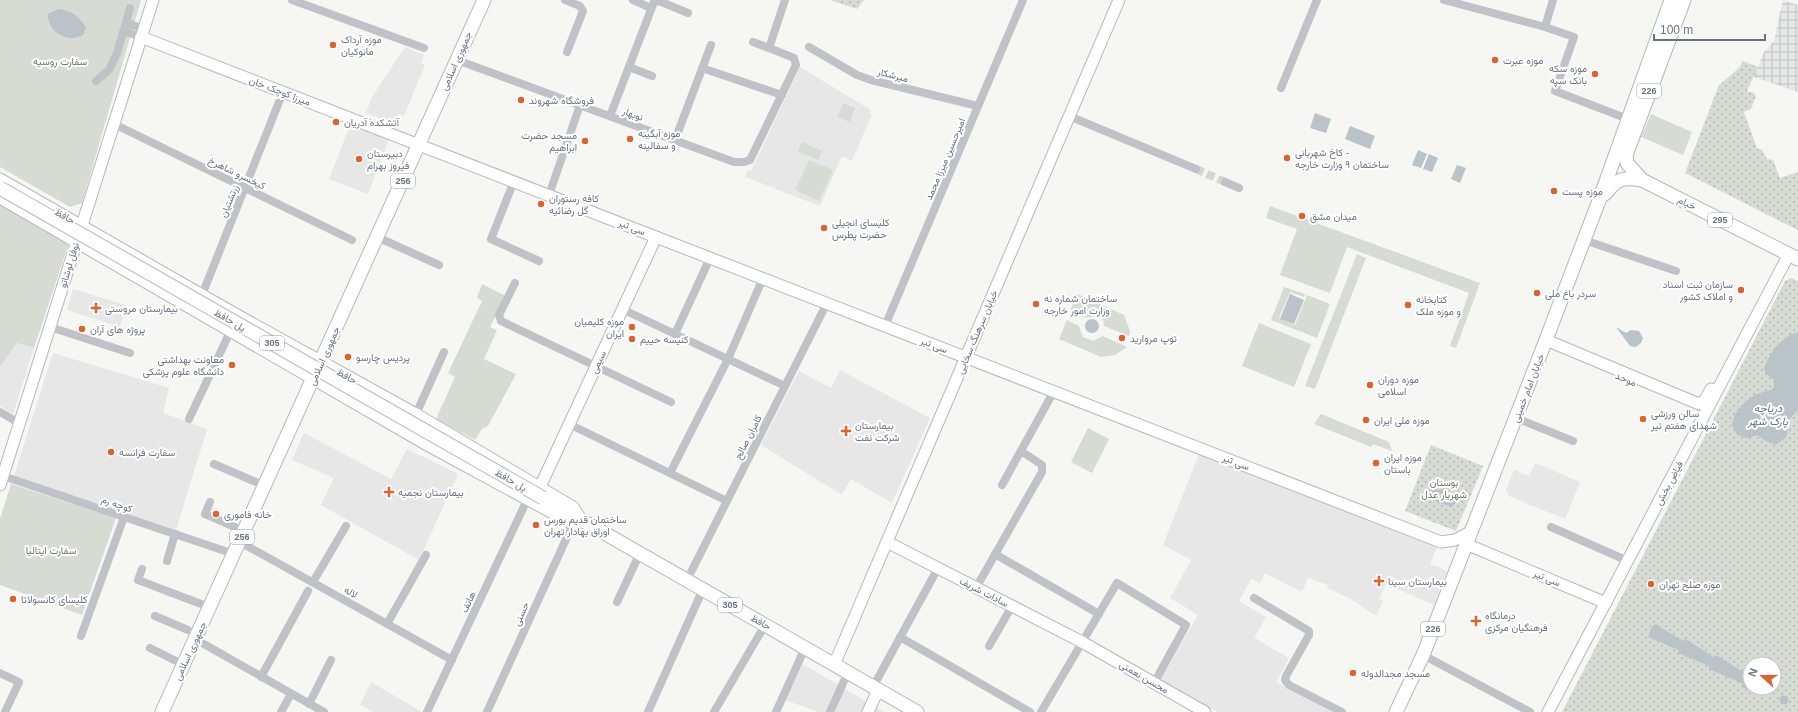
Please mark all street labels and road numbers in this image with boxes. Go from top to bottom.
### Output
street label: جمهوری اسلامی [438,30,475,93]
street label: میرشکار [875,66,910,85]
street label: میرزا کوچک خان [247,74,312,110]
road number: 226 [1637,84,1661,98]
street label: نوبهار [620,105,645,124]
street label: امیرحسین میرزا محمد [923,116,968,202]
street label: کیخسرو شاهرخ [206,154,268,193]
road number: 256 [391,174,415,188]
street label: زرتشتیان [218,183,241,219]
street label: خیام [1676,194,1698,213]
street label: حافظ [53,206,77,226]
road number: 295 [1708,213,1732,227]
street label: سی تیر [616,216,647,238]
street label: نوفل لوشاتو [57,241,82,289]
street label: خیابان سرهنگ سخایی [954,288,1001,376]
street label: پل حافظ [211,307,248,335]
street label: جمهوری اسلامی [306,325,343,388]
street label: سی تیر [918,334,949,356]
road number: 305 [260,336,284,350]
street label: سیمی [588,349,609,376]
street label: خیابان امام خمینی [1510,352,1547,424]
street label: حافظ [335,366,359,386]
street label: موحد [1613,370,1638,389]
street label: کامران صالح [732,413,765,461]
street label: سی تیر [1220,451,1251,473]
street label: فیاض بخش [1653,459,1686,507]
street label: پل حافظ [492,467,529,495]
street label: کوچه رم [99,494,135,517]
road number: 256 [230,530,254,544]
street label: سی تیر [1531,567,1562,590]
street label: سادات شریف [957,575,1010,610]
street label: لاله [342,584,360,600]
street label: هاتف [458,590,478,614]
road number: 305 [718,598,742,612]
street label: حسنی [511,600,532,628]
street label: حافظ [749,612,773,632]
street label: جمهوری اسلامی [172,620,209,682]
road number: 226 [1421,622,1445,636]
street label: محسن نعمتی [1117,658,1171,696]

